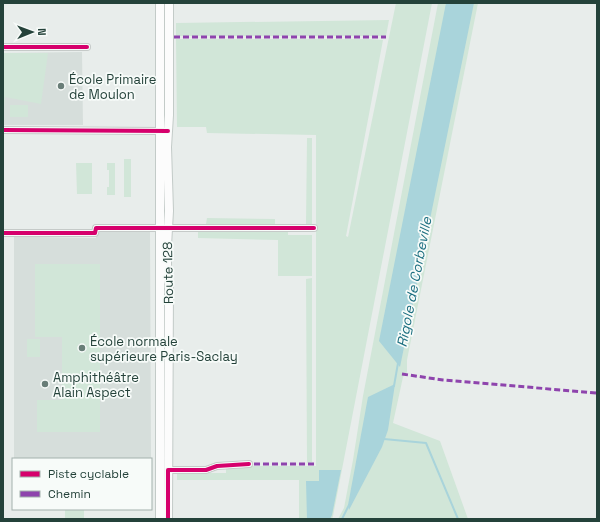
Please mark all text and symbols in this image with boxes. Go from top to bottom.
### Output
north arrow [12,12,52,52]
text: N [35,28,49,36]
place label: École Primaire de Moulon [69,71,156,103]
marker: École Primaire de Moulon [56,81,66,91]
water label: Rigole de Corbeville [393,215,436,349]
street label: Route 128 [159,242,177,304]
place label: École normale supérieure Paris-Saclay [90,333,238,365]
marker: École normale supérieure Paris-Saclay [77,343,87,353]
place label: Amphithéâtre Alain Aspect [53,369,139,401]
marker: Amphithéâtre Alain Aspect [40,379,50,389]
legend [12,458,152,510]
text: Piste cyclable [48,466,129,482]
text: Chemin [48,486,91,502]

